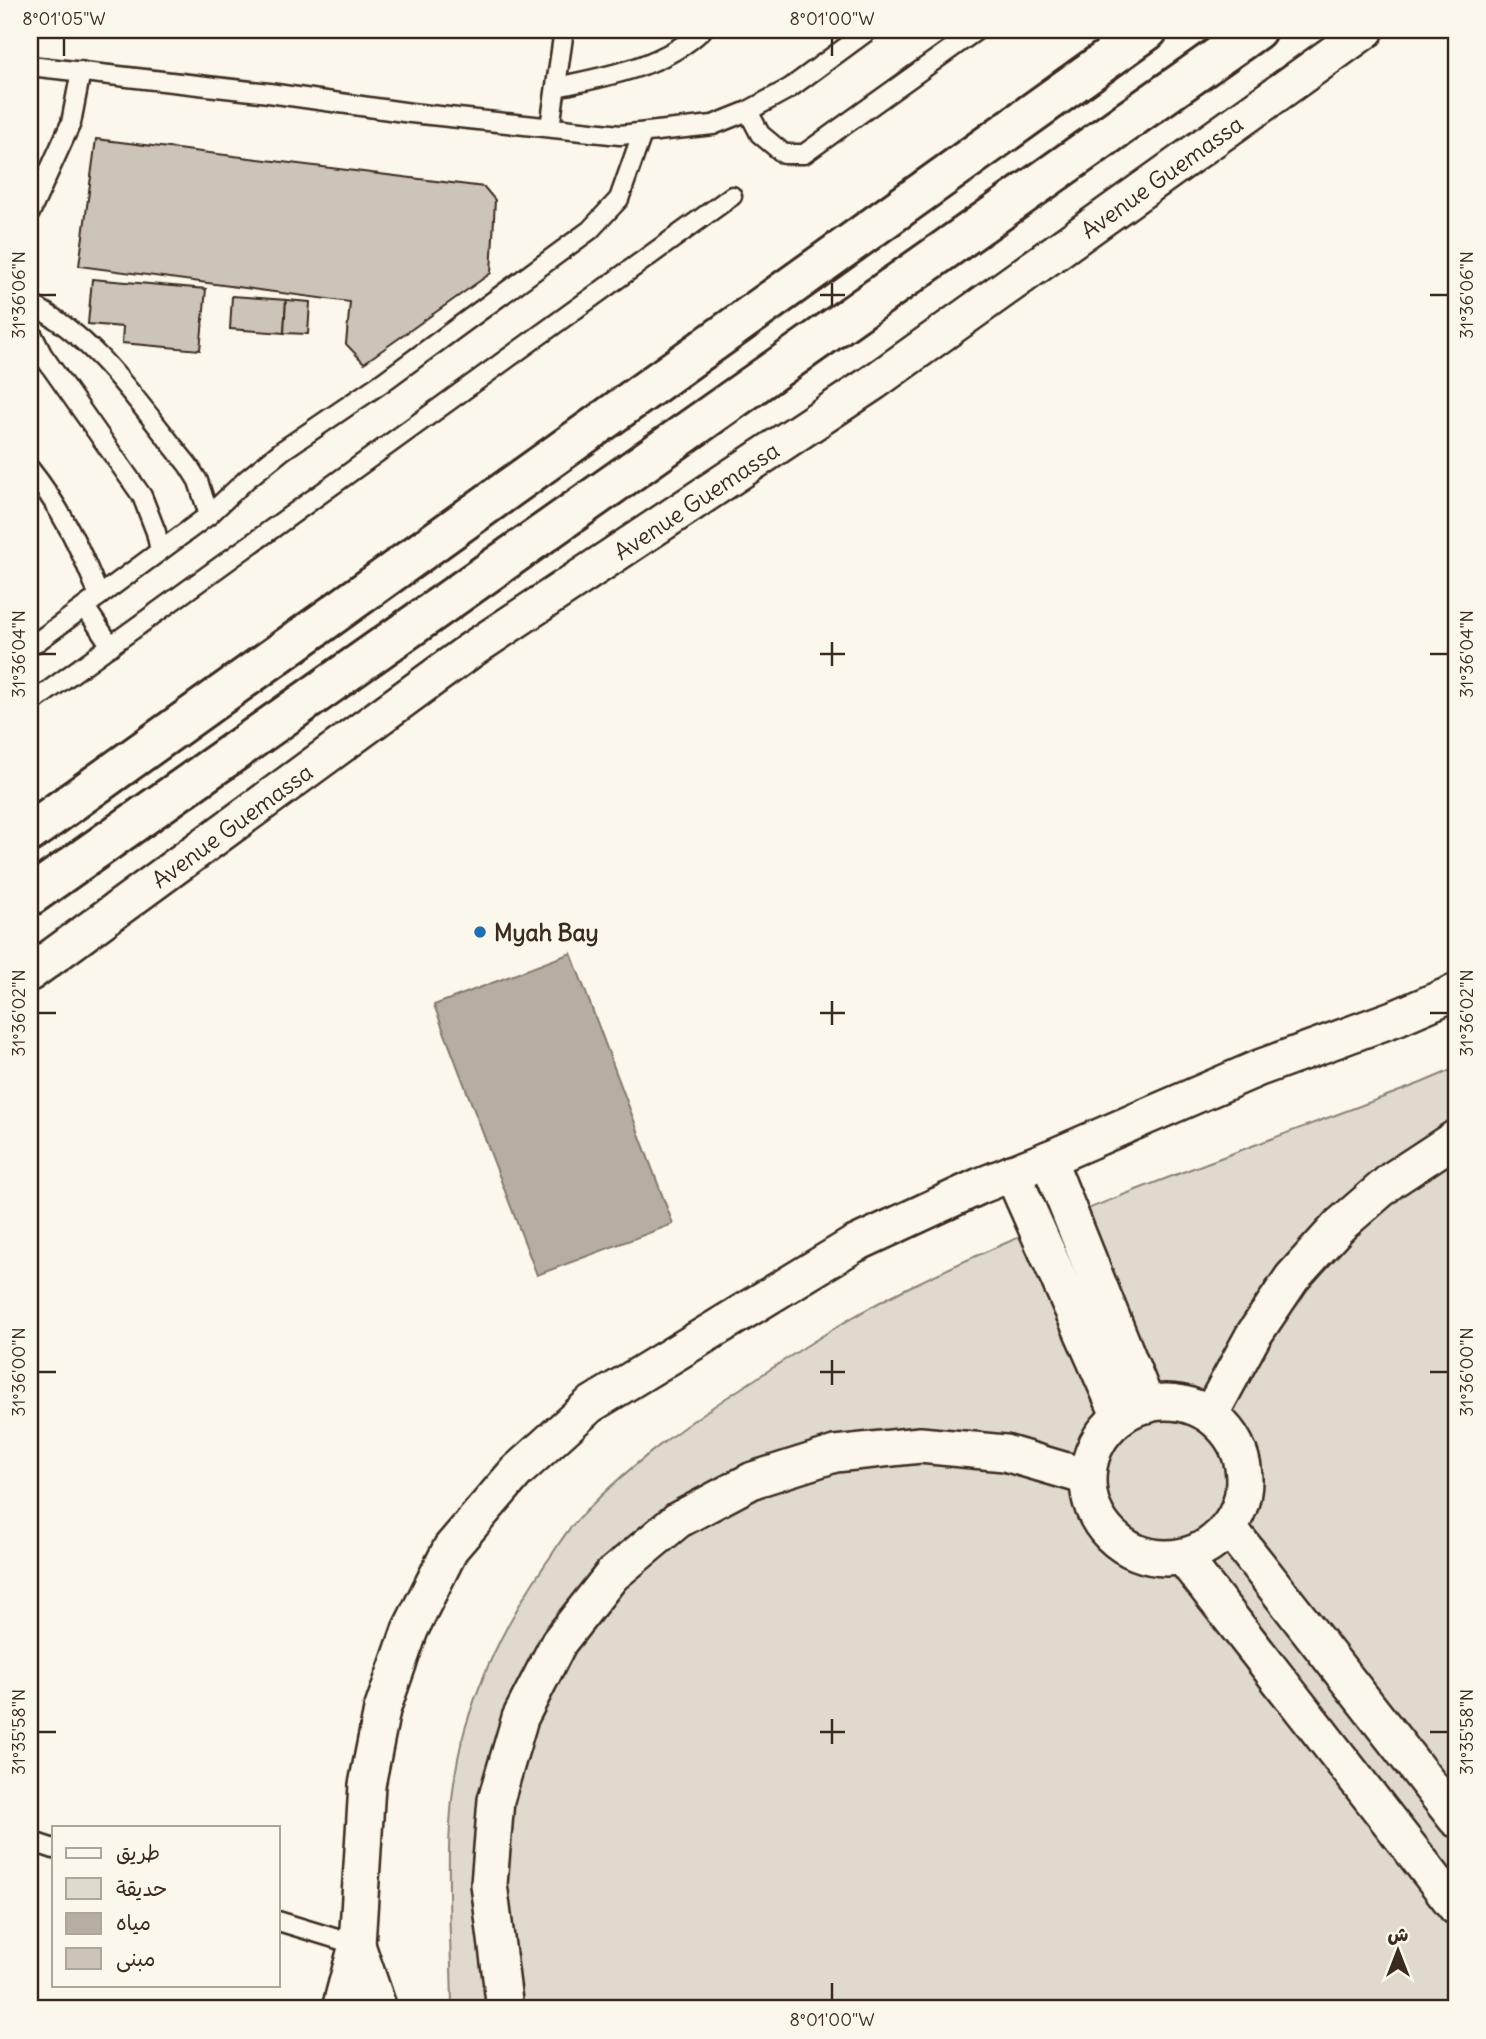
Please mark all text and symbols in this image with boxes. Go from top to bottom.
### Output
text: 8°01'05"W [22,7,106,30]
text: 8°01'00"W [790,7,875,30]
street label: Avenue Guemassa [1075,109,1248,244]
text: 31°36'06"N [7,251,30,339]
text: 31°36'06"N [1455,251,1478,339]
street label: Avenue Guemassa [608,435,784,566]
text: 31°36'04"N [7,610,30,698]
text: 31°36'04"N [1455,610,1478,698]
street label: Avenue Guemassa [146,757,318,894]
place label: Myah Bay [494,918,599,947]
marker: Myah Bay [472,924,488,940]
text: 31°36'02"N [7,969,30,1057]
text: 31°36'02"N [1455,969,1478,1057]
text: 31°36'00"N [7,1327,30,1417]
text: 31°36'00"N [1455,1327,1478,1417]
text: 31°35'58"N [7,1689,30,1775]
text: 31°35'58"N [1455,1689,1478,1775]
legend [52,1826,280,1986]
text: طريق [116,1839,160,1866]
text: حديقة [116,1875,167,1902]
text: مياه [116,1909,151,1936]
north arrow [1364,1916,1434,1986]
text: ش [1388,1922,1409,1946]
text: مبنى [116,1945,155,1973]
text: 8°01'00"W [790,2008,875,2031]

